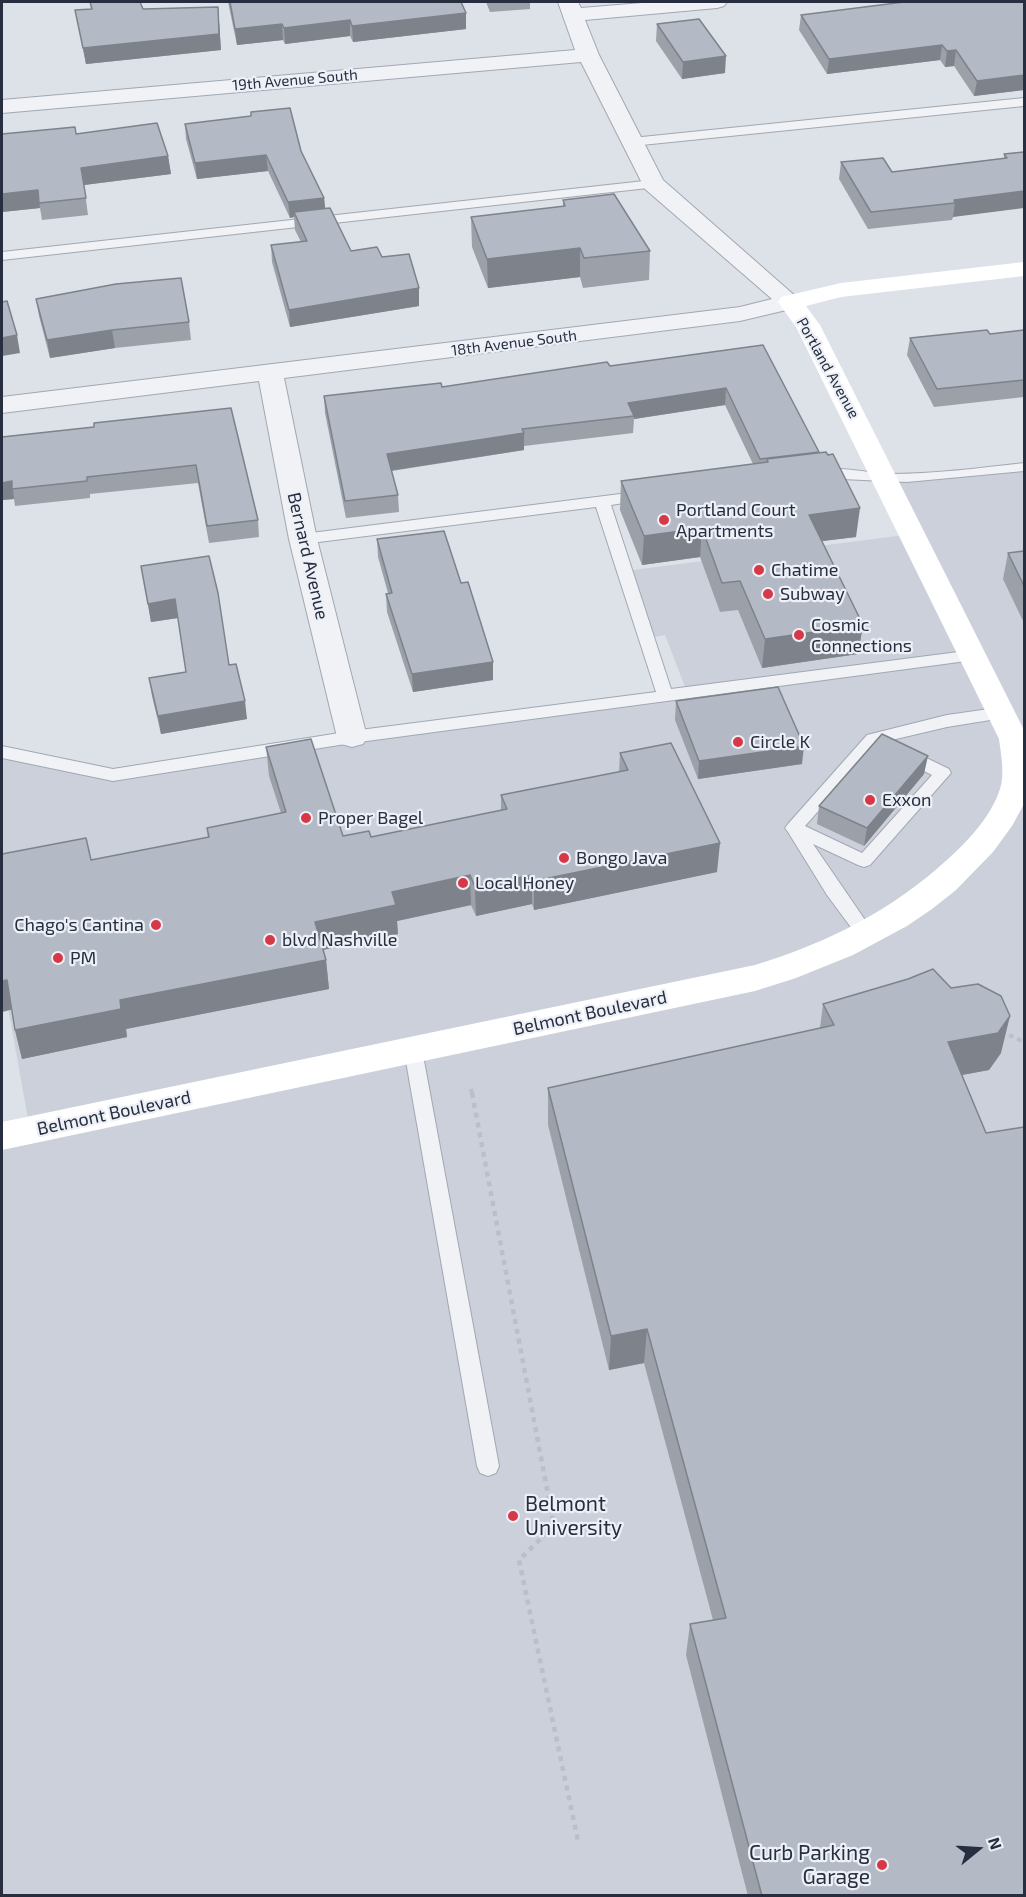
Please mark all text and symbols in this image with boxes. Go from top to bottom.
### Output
street label: 19th Avenue South [232,66,358,94]
street label: Portland Avenue [793,314,863,422]
street label: 18th Avenue South [450,326,578,360]
street label: Bernard Avenue [283,490,333,622]
place label: Portland Court Apartments [676,499,796,542]
marker: Portland Court Apartments [657,513,671,527]
place label: Chatime [771,559,838,581]
marker: Chatime [752,563,766,577]
place label: Subway [780,583,845,605]
marker: Subway [761,587,775,601]
place label: Cosmic Connections [811,614,912,656]
marker: Cosmic Connections [792,628,806,642]
place label: Circle K [750,731,810,753]
marker: Circle K [731,735,745,749]
place label: Exxon [882,789,932,811]
marker: Exxon [863,793,877,807]
place label: Proper Bagel [318,807,423,829]
marker: Proper Bagel [299,811,313,825]
place label: Bongo Java [576,847,667,869]
marker: Bongo Java [557,851,571,865]
place label: Local Honey [475,872,574,894]
marker: Local Honey [456,876,470,890]
place label: Chago's Cantina [14,914,144,936]
marker: Chago's Cantina [149,918,163,932]
place label: blvd Nashville [282,929,398,951]
marker: blvd Nashville [263,933,277,947]
place label: PM [70,947,96,969]
marker: PM [51,951,65,965]
street label: Belmont Boulevard [511,986,669,1040]
street label: Belmont Boulevard [35,1086,193,1140]
place label: Belmont University [525,1491,622,1541]
marker: Belmont University [506,1509,520,1523]
north arrow [948,1819,1008,1879]
text: N [985,1835,1006,1852]
place label: Curb Parking Garage [749,1840,870,1890]
marker: Curb Parking Garage [875,1858,889,1872]

